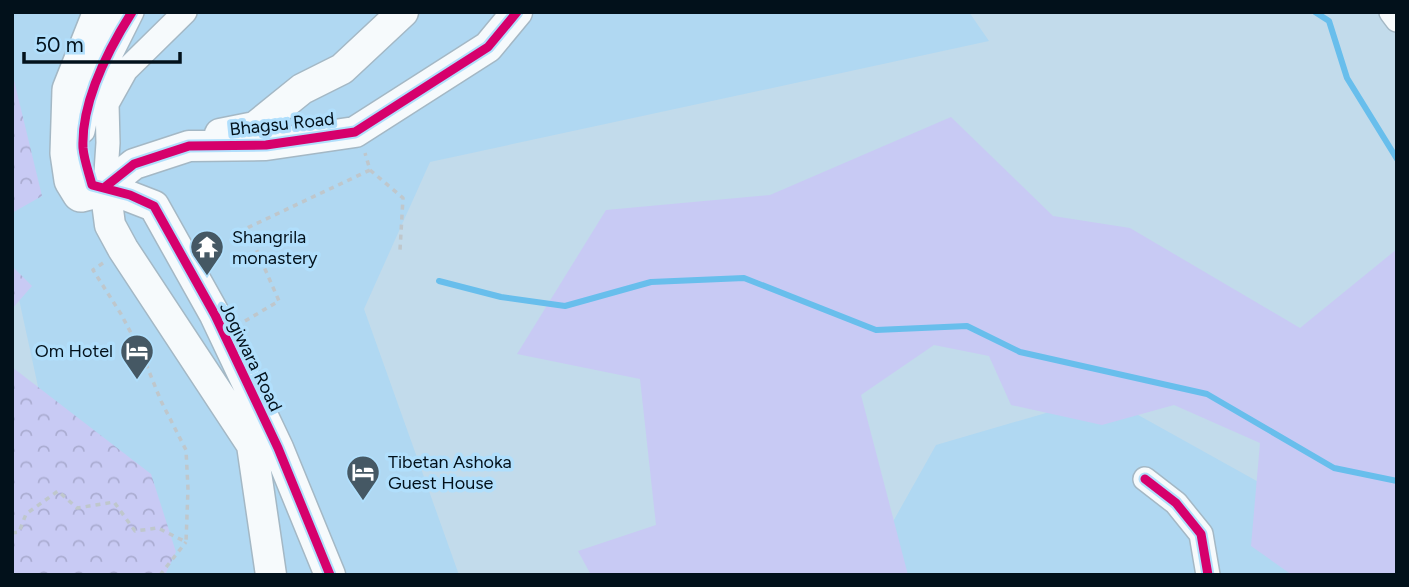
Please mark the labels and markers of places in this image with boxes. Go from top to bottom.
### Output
place label: Shangrila monastery [232,226,318,269]
temple icon: Shangrila monastery [188,228,226,277]
hotel icon: Om Hotel [118,332,156,381]
place label: Om Hotel [35,340,113,362]
place label: Tibetan Ashoka Guest House [388,451,512,494]
hotel icon: Tibetan Ashoka Guest House [344,453,382,502]

